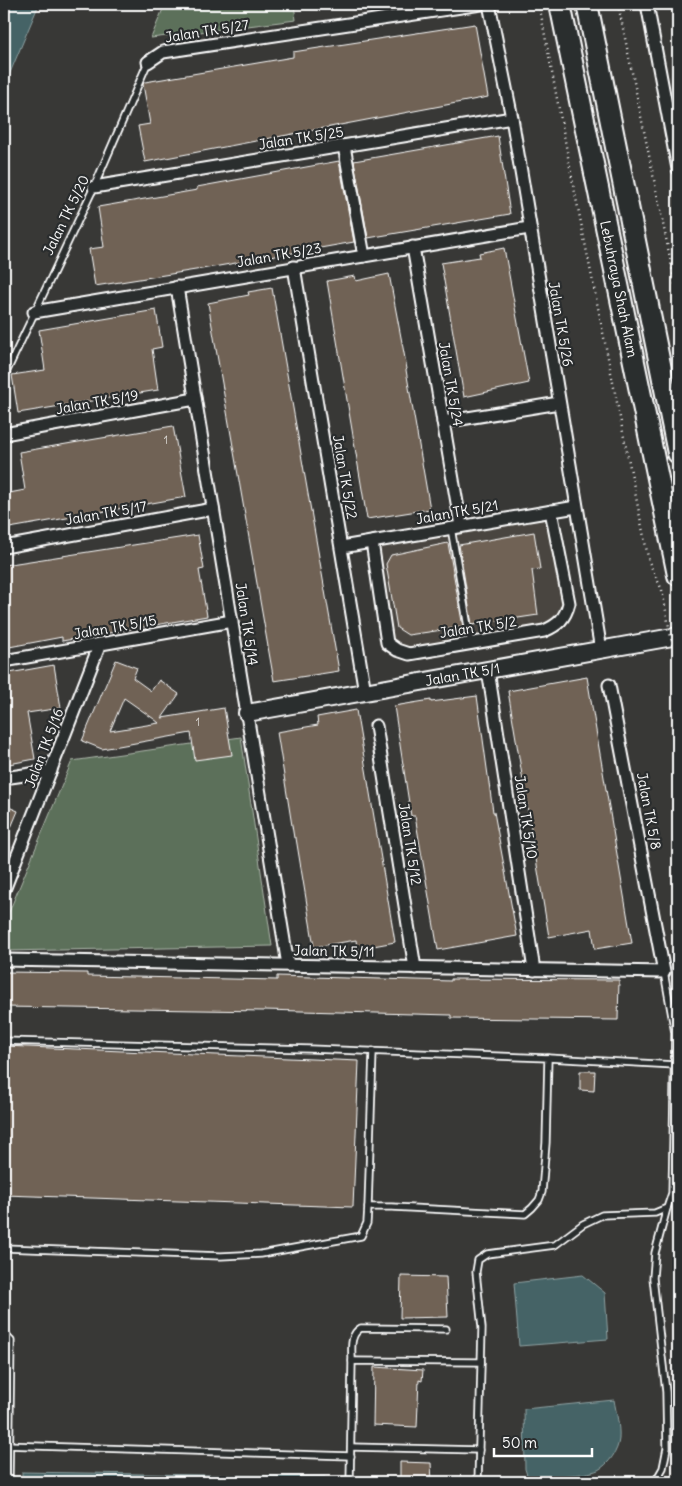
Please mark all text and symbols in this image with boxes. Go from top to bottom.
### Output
street label: Jalan TK 5/27 [164,15,250,47]
street label: Jalan TK 5/25 [257,122,345,154]
street label: Jalan TK 5/20 [39,172,93,258]
street label: Lebuhraya Shah Alam [596,219,642,359]
street label: Jalan TK 5/23 [235,239,323,271]
street label: Jalan TK 5/26 [545,280,577,368]
street label: Jalan TK 5/24 [435,340,467,428]
street label: Jalan TK 5/19 [54,386,140,418]
house number: 1 [164,433,168,447]
street label: Jalan TK 5/22 [329,433,361,521]
street label: Jalan TK 5/21 [414,496,500,528]
street label: Jalan TK 5/17 [64,497,148,529]
street label: Jalan TK 5/14 [232,581,262,667]
street label: Jalan TK 5/15 [72,611,158,643]
street label: Jalan TK 5/2 [438,612,518,642]
street label: Jalan TK 5/1 [424,659,501,690]
street label: Jalan TK 5/16 [21,706,67,790]
house number: 1 [196,715,200,729]
street label: Jalan TK 5/8 [633,771,665,851]
street label: Jalan TK 5/10 [510,774,542,860]
street label: Jalan TK 5/12 [395,801,425,887]
street label: Jalan TK 5/11 [293,941,375,961]
scale bar [494,1426,592,1458]
text: 50 m [502,1433,537,1452]

